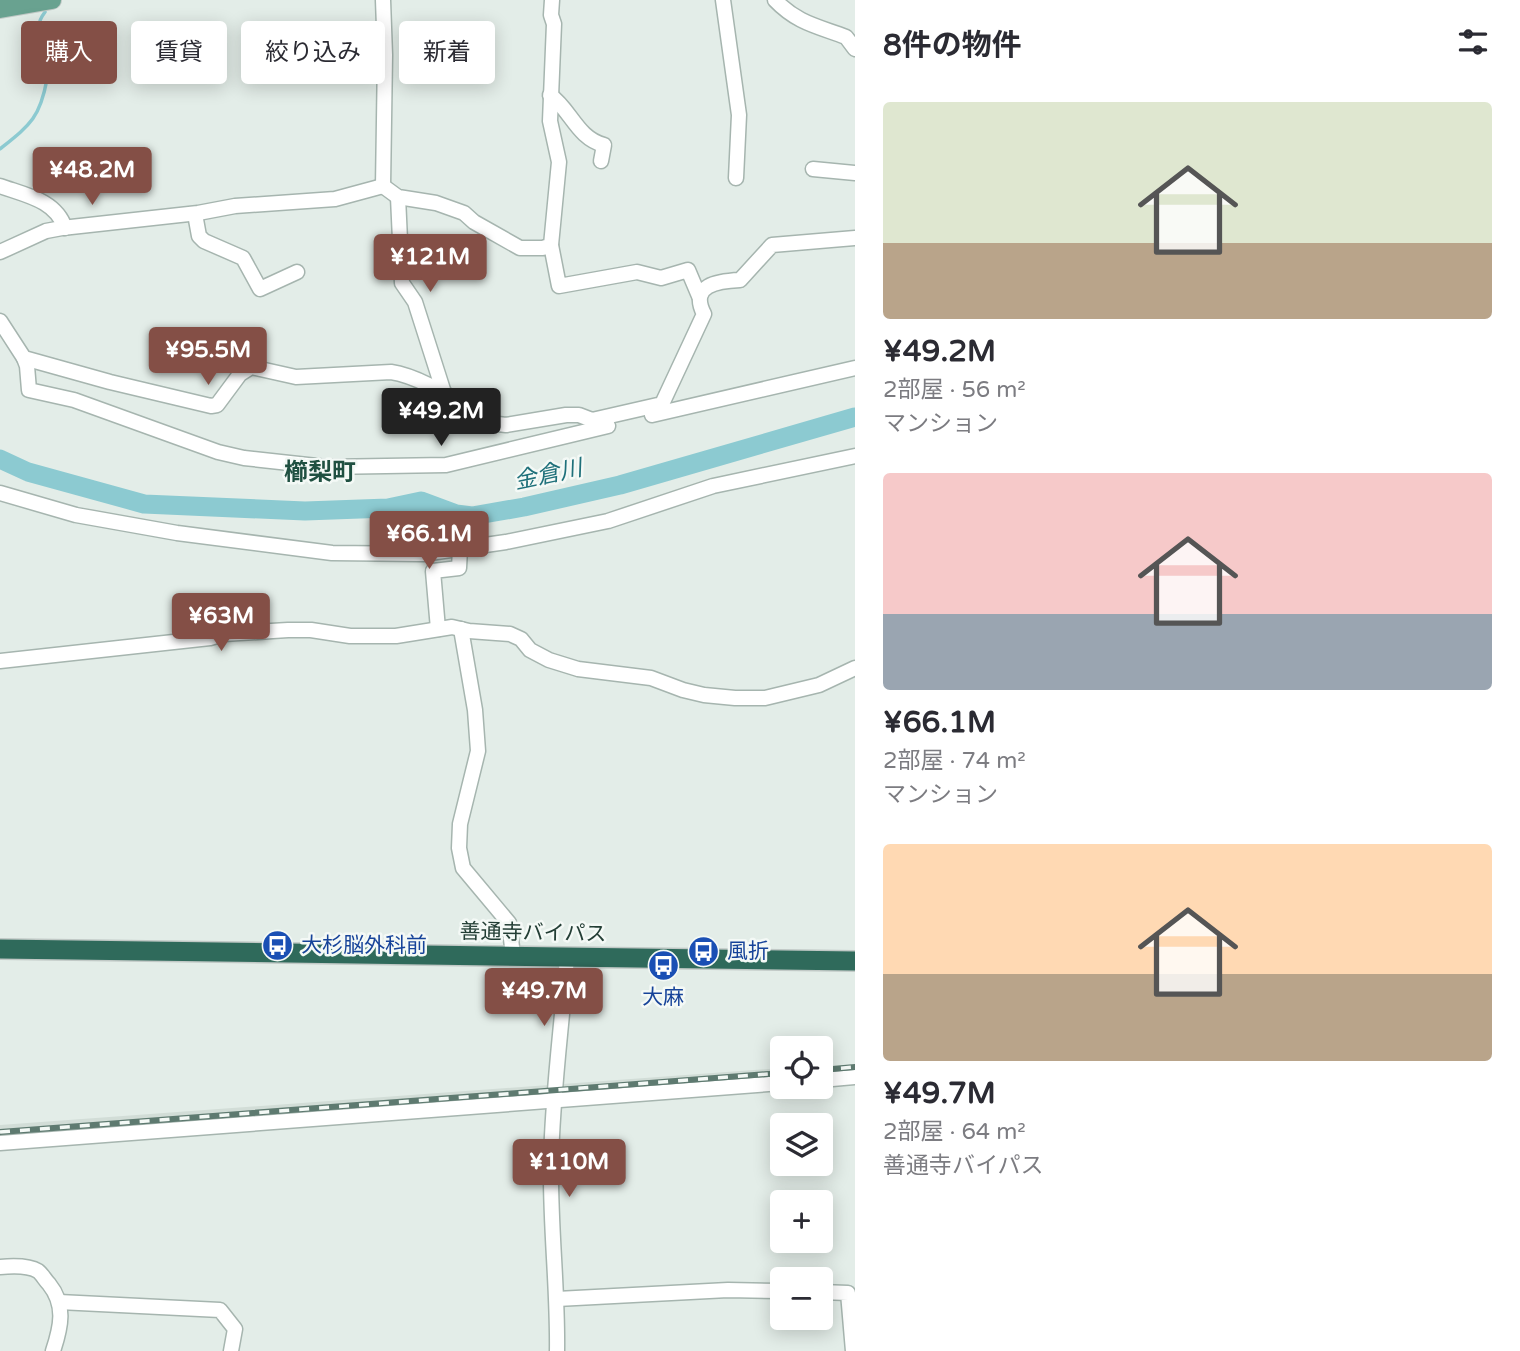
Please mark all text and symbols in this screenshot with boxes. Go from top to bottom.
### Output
chip: 購入 [21,21,117,84]
chip: 賃貸 [131,21,227,84]
chip: 絞り込み [241,21,385,84]
chip: 新着 [399,21,495,84]
icon: filters [1454,23,1492,61]
text: 8件の物件 [883,27,1022,64]
icon: home [1125,147,1251,273]
pin: ¥48.2M [35,148,149,207]
text: ¥48.2M [49,156,135,184]
pin: ¥121M [381,234,479,294]
text: ¥121M [390,243,470,271]
pin: ¥95.5M [151,328,265,387]
text: ¥49.2M [883,333,996,370]
text: ¥95.5M [165,336,251,364]
text: 2部屋 · 56 m² [883,376,1026,404]
pin: ¥49.2M [384,388,498,448]
text: ¥49.2M [398,397,484,425]
text: マンション [883,410,998,438]
water label: 金倉川 [511,454,588,496]
district label: 櫛梨町 [284,458,356,487]
pin: ¥66.1M [372,512,486,571]
icon: home [1125,518,1251,644]
text: ¥66.1M [386,520,472,548]
pin: ¥63M [180,594,262,653]
text: ¥63M [188,602,254,630]
text: ¥66.1M [883,704,996,741]
text: 2部屋 · 74 m² [883,747,1026,775]
text: マンション [883,781,998,809]
icon: home [1125,889,1251,1015]
street label: 善通寺バイパス [459,919,607,947]
bus stop icon: 大杉脳外科前 [261,928,295,962]
place label: 大杉脳外科前 [301,933,427,958]
bus stop icon: 風折 [687,934,721,968]
place label: 風折 [727,939,769,964]
bus stop icon: 大麻 [646,948,680,982]
pin: ¥49.7M [487,968,601,1028]
text: ¥49.7M [501,977,587,1005]
place label: 大麻 [642,985,684,1010]
map controls [770,1036,833,1330]
button: locate [770,1036,833,1099]
text: ¥49.7M [883,1075,996,1112]
button: layers [770,1113,833,1176]
text: 2部屋 · 64 m² [883,1118,1026,1146]
pin: ¥110M [520,1140,618,1199]
text: ¥110M [529,1148,609,1176]
text: 善通寺バイパス [883,1152,1044,1180]
button: + [770,1190,833,1253]
button: − [770,1267,833,1330]

